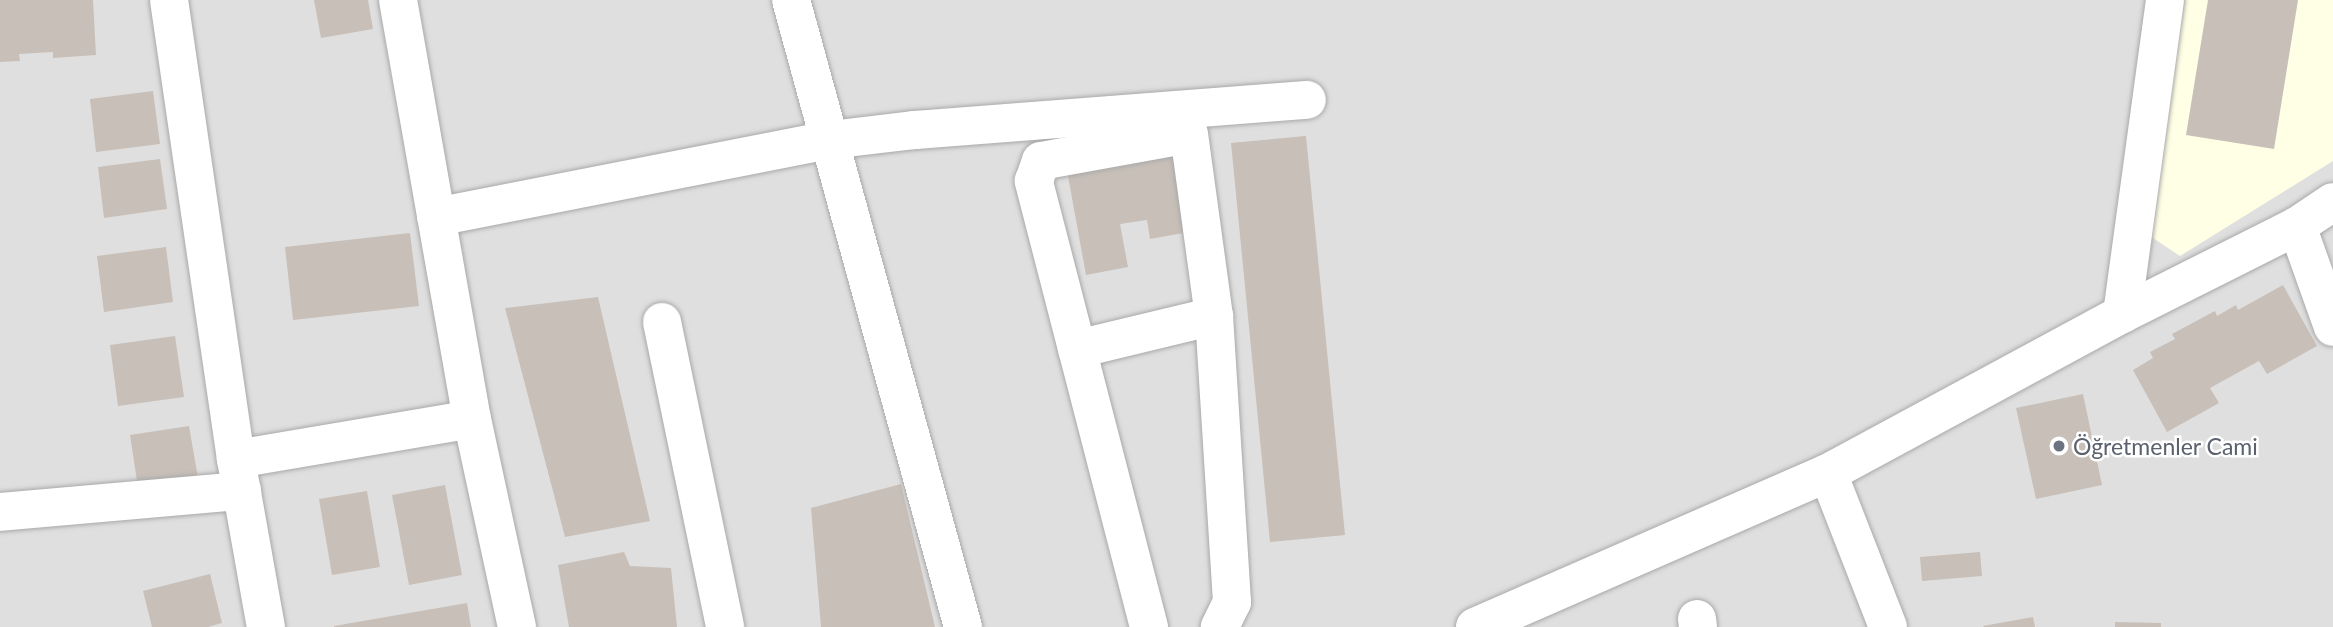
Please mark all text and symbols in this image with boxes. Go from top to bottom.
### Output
place label: Öğretmenler Cami [2073,432,2258,460]
marker: Öğretmenler Cami [2051,438,2067,454]

